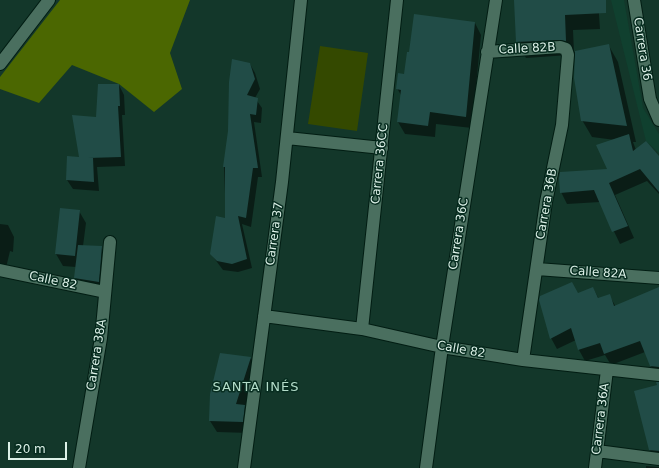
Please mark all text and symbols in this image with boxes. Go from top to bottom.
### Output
street label: Carrera 36 [630,16,654,82]
street label: Calle 82B [498,40,556,58]
street label: Carrera 36CC [369,123,391,205]
street label: Carrera 36B [534,167,560,241]
street label: Carrera 36C [446,197,472,271]
street label: Carrera 37 [263,201,287,267]
street label: Calle 82A [569,264,627,282]
street label: Calle 82 [28,269,78,293]
street label: Carrera 38A [84,318,110,392]
street label: Calle 82 [436,339,486,361]
district label: SANTA INÉS [212,380,300,396]
street label: Carrera 36A [589,382,613,456]
scale bar [10,434,69,460]
text: 20 m [15,442,46,456]

